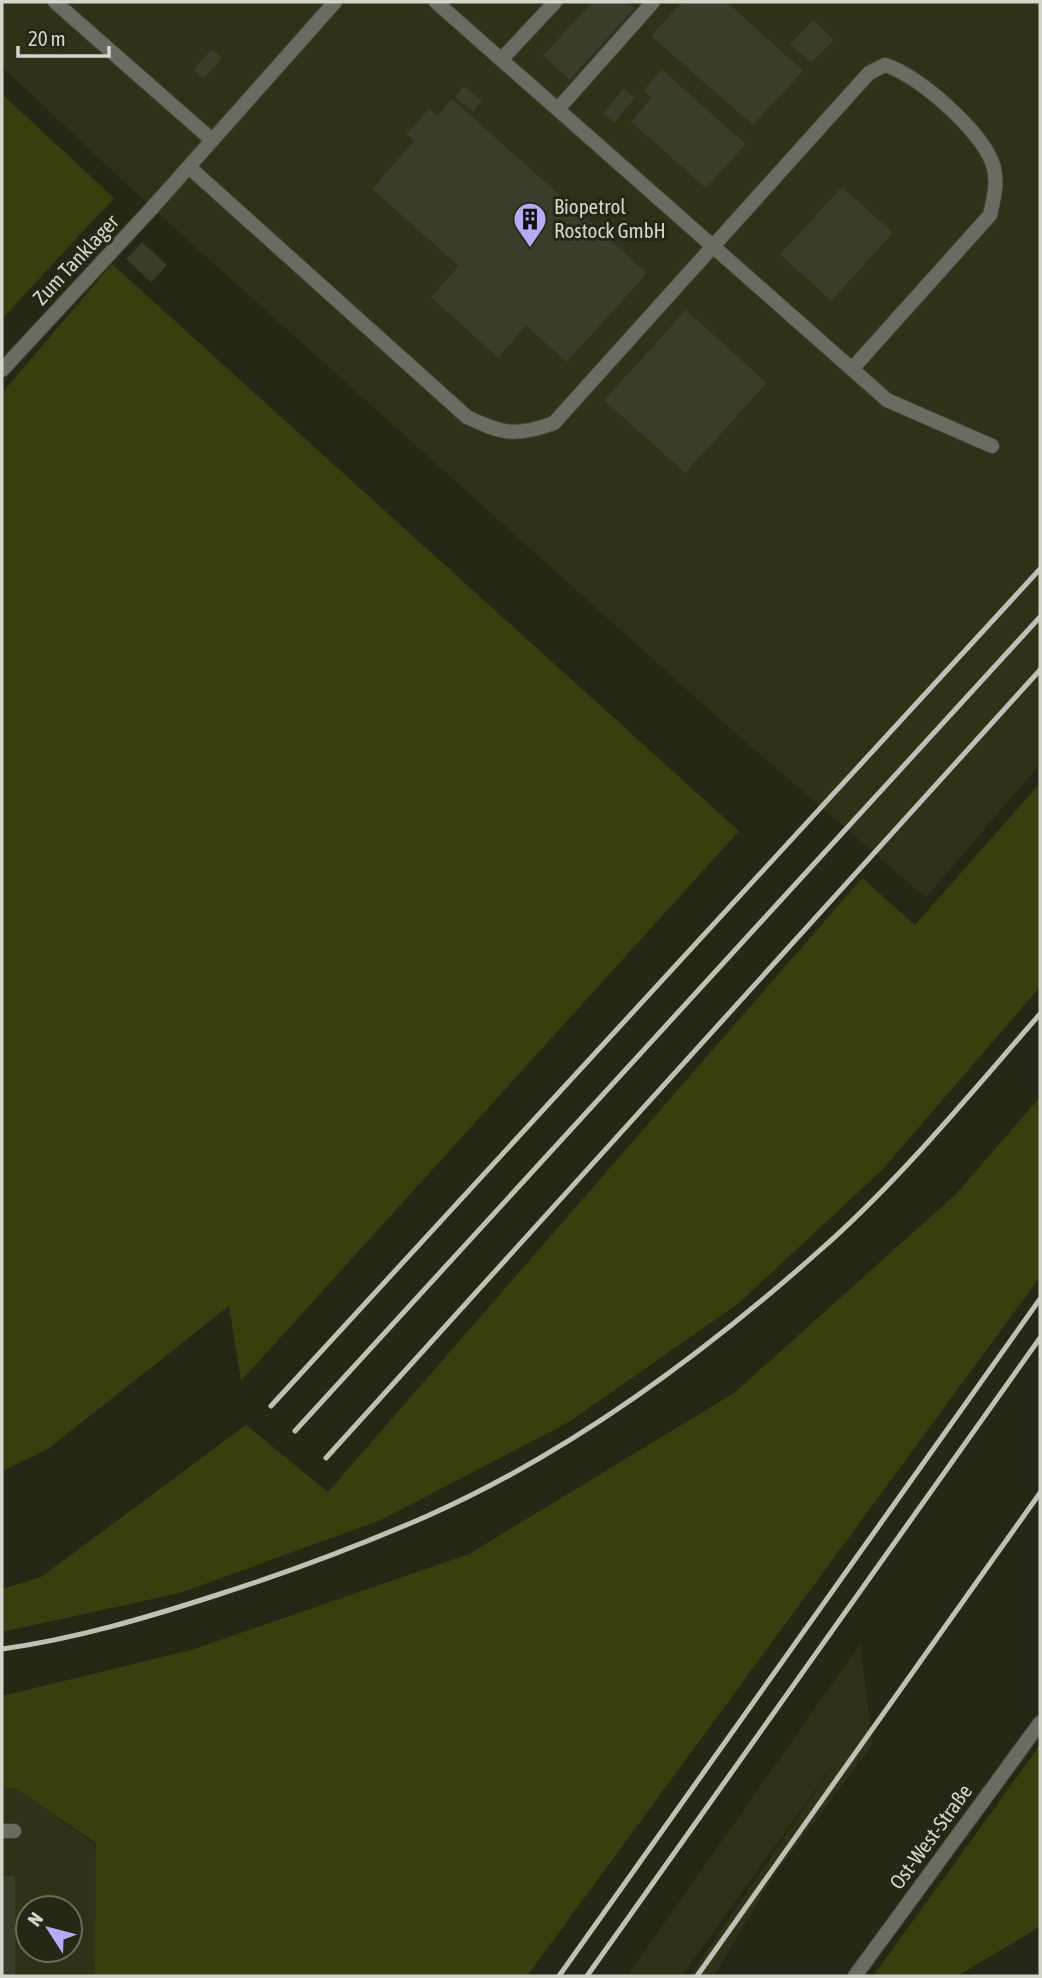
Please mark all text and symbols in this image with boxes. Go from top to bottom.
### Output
scale bar [18,14,108,58]
text: 20 m [28,26,66,50]
place label: Biopetrol Rostock GmbH [554,194,666,242]
building icon: Biopetrol Rostock GmbH [511,200,549,249]
street label: Zum Tanklager [28,209,124,309]
street label: Ost-West-Straße [884,1779,976,1893]
north arrow [14,1894,84,1964]
text: N [23,1908,47,1930]

